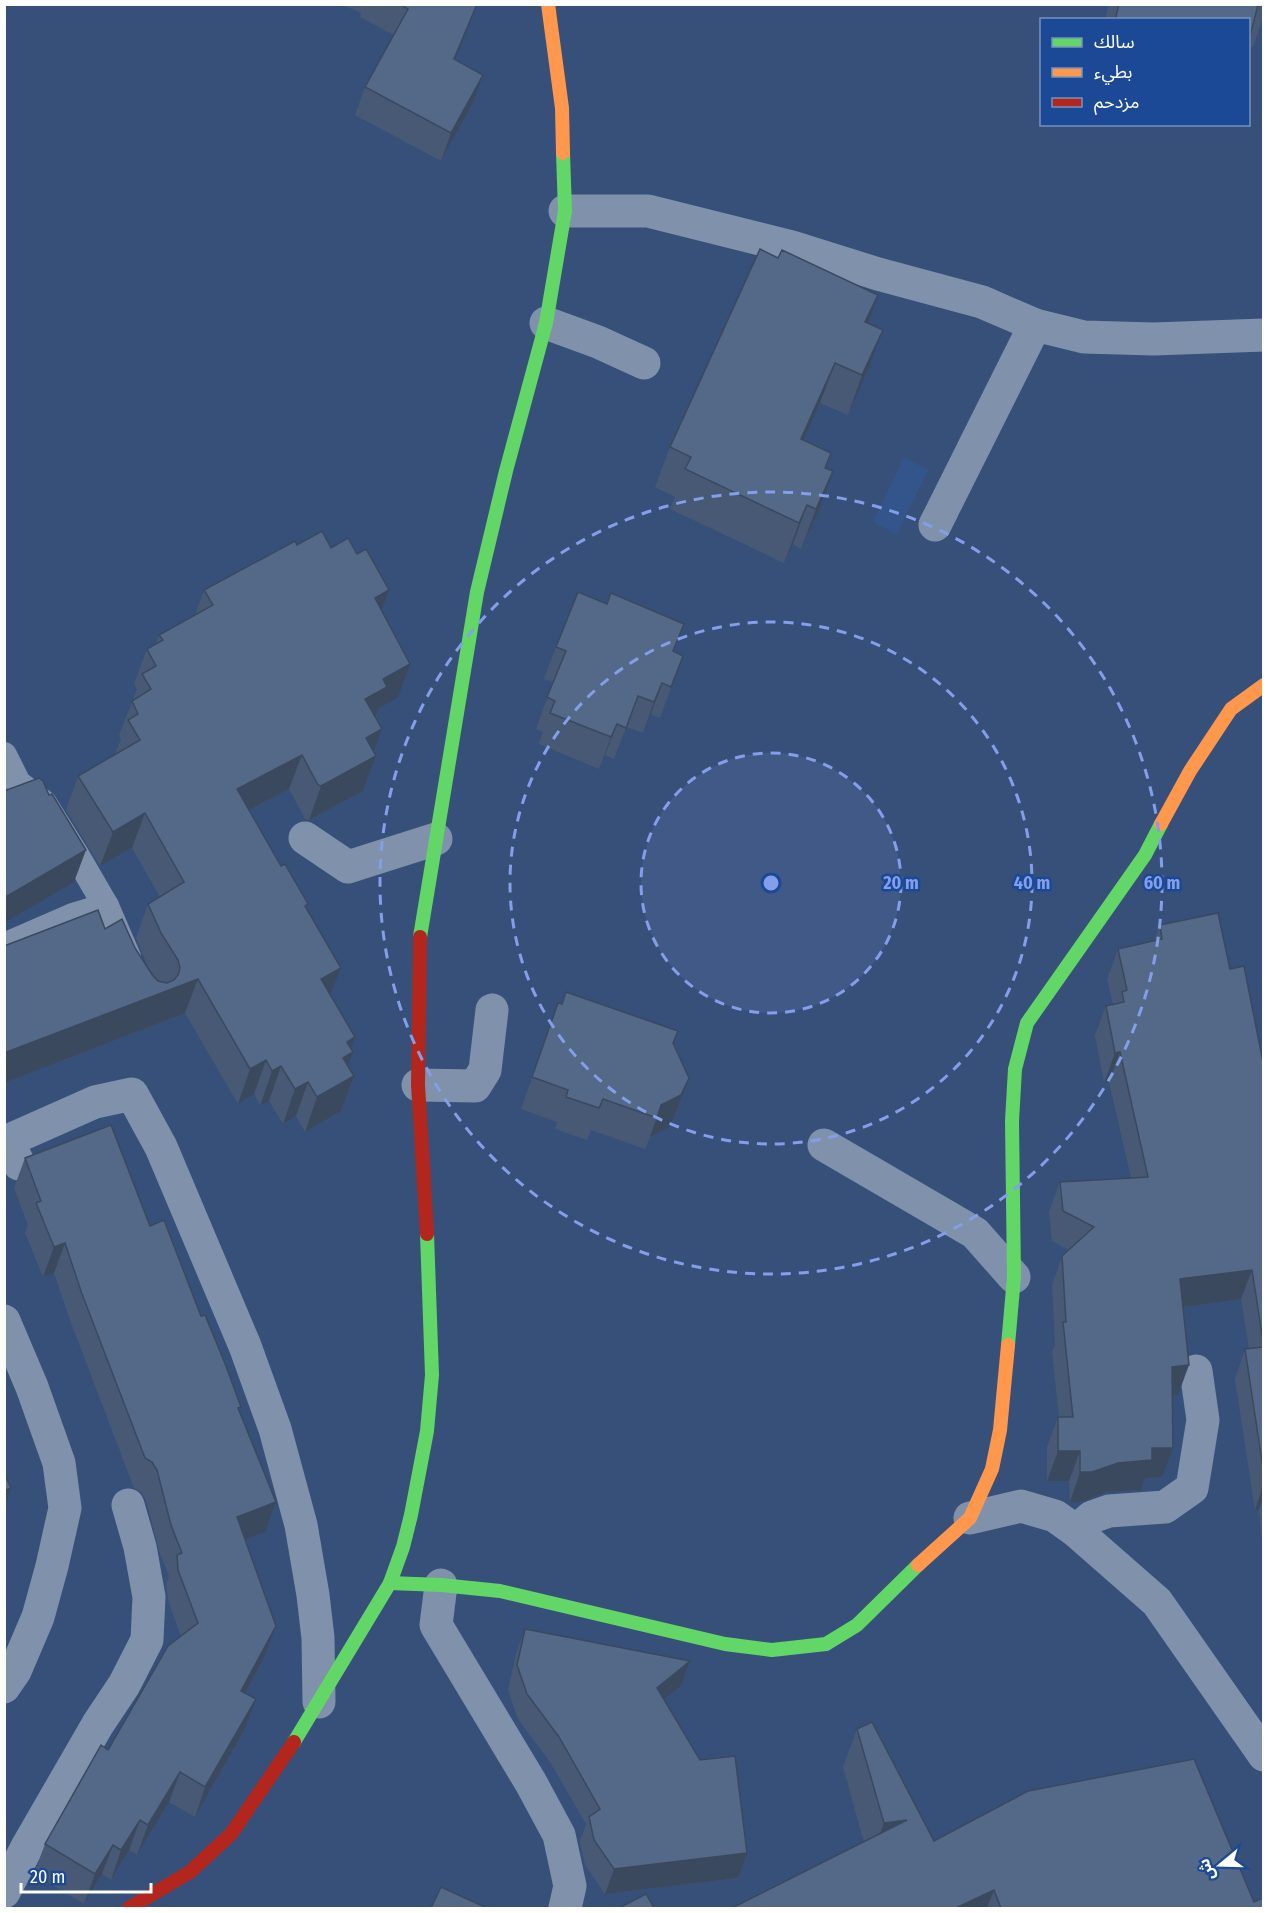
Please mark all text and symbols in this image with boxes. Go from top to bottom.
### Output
legend [1040,18,1250,126]
text: سالك [1094,31,1135,53]
text: بطيء [1094,61,1132,85]
text: مزدحم [1094,91,1139,115]
text: 20 m [882,872,919,894]
text: 40 m [1014,872,1050,894]
text: 60 m [1144,872,1180,894]
centre of rings [761,873,781,893]
north arrow [1190,1835,1250,1895]
scale bar [21,1856,152,1894]
text: ش [1194,1856,1219,1883]
text: 20 m [30,1866,65,1888]

